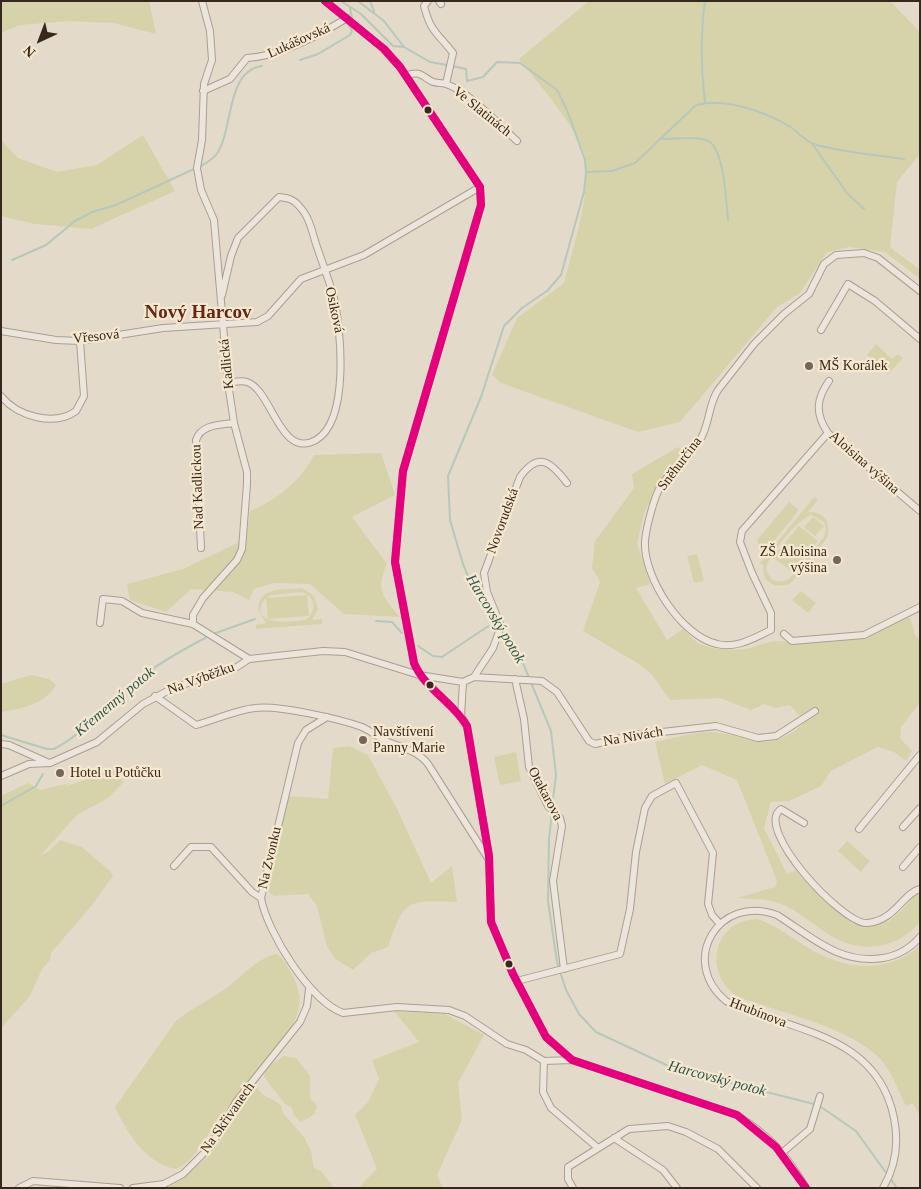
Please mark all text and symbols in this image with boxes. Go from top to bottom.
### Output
north arrow [15,15,65,65]
street label: Lukášovská [265,20,333,62]
text: N [21,42,38,60]
street label: Ve Slatinách [449,83,515,141]
unlabelled marker [423,105,433,115]
street label: Osiková [321,285,347,335]
district label: Nový Harcov [145,302,251,324]
street label: Vřesová [72,326,120,348]
street label: Kadlická [216,338,238,390]
place label: MŠ Korálek [819,358,888,374]
marker: MŠ Korálek [803,360,815,372]
street label: Aloisina výšina [825,428,903,498]
street label: Sněhurčina [654,434,706,494]
street label: Nad Kadlickou [188,444,208,530]
street label: Novorudská [483,486,523,556]
place label: ZŠ Aloisina výšina [760,544,827,576]
marker: ZŠ Aloisina výšina [831,554,843,566]
water label: Harcovský potok [461,571,529,667]
street label: Na Výběžku [165,659,237,699]
water label: Křemenný potok [71,663,159,741]
unlabelled marker [425,680,435,690]
street label: Na Nivách [602,723,664,751]
place label: Navštívení Panny Marie [373,724,445,756]
marker: Navštívení Panny Marie [357,734,369,746]
street label: Otakarova [524,764,566,824]
place label: Hotel u Potůčku [70,765,161,781]
marker: Hotel u Potůčku [54,767,66,779]
street label: Na Zvonku [255,825,285,891]
unlabelled marker [504,959,514,969]
street label: Hrubínova [727,994,789,1032]
water label: Harcovský potok [666,1057,768,1101]
street label: Na Skřivanech [197,1079,259,1157]

